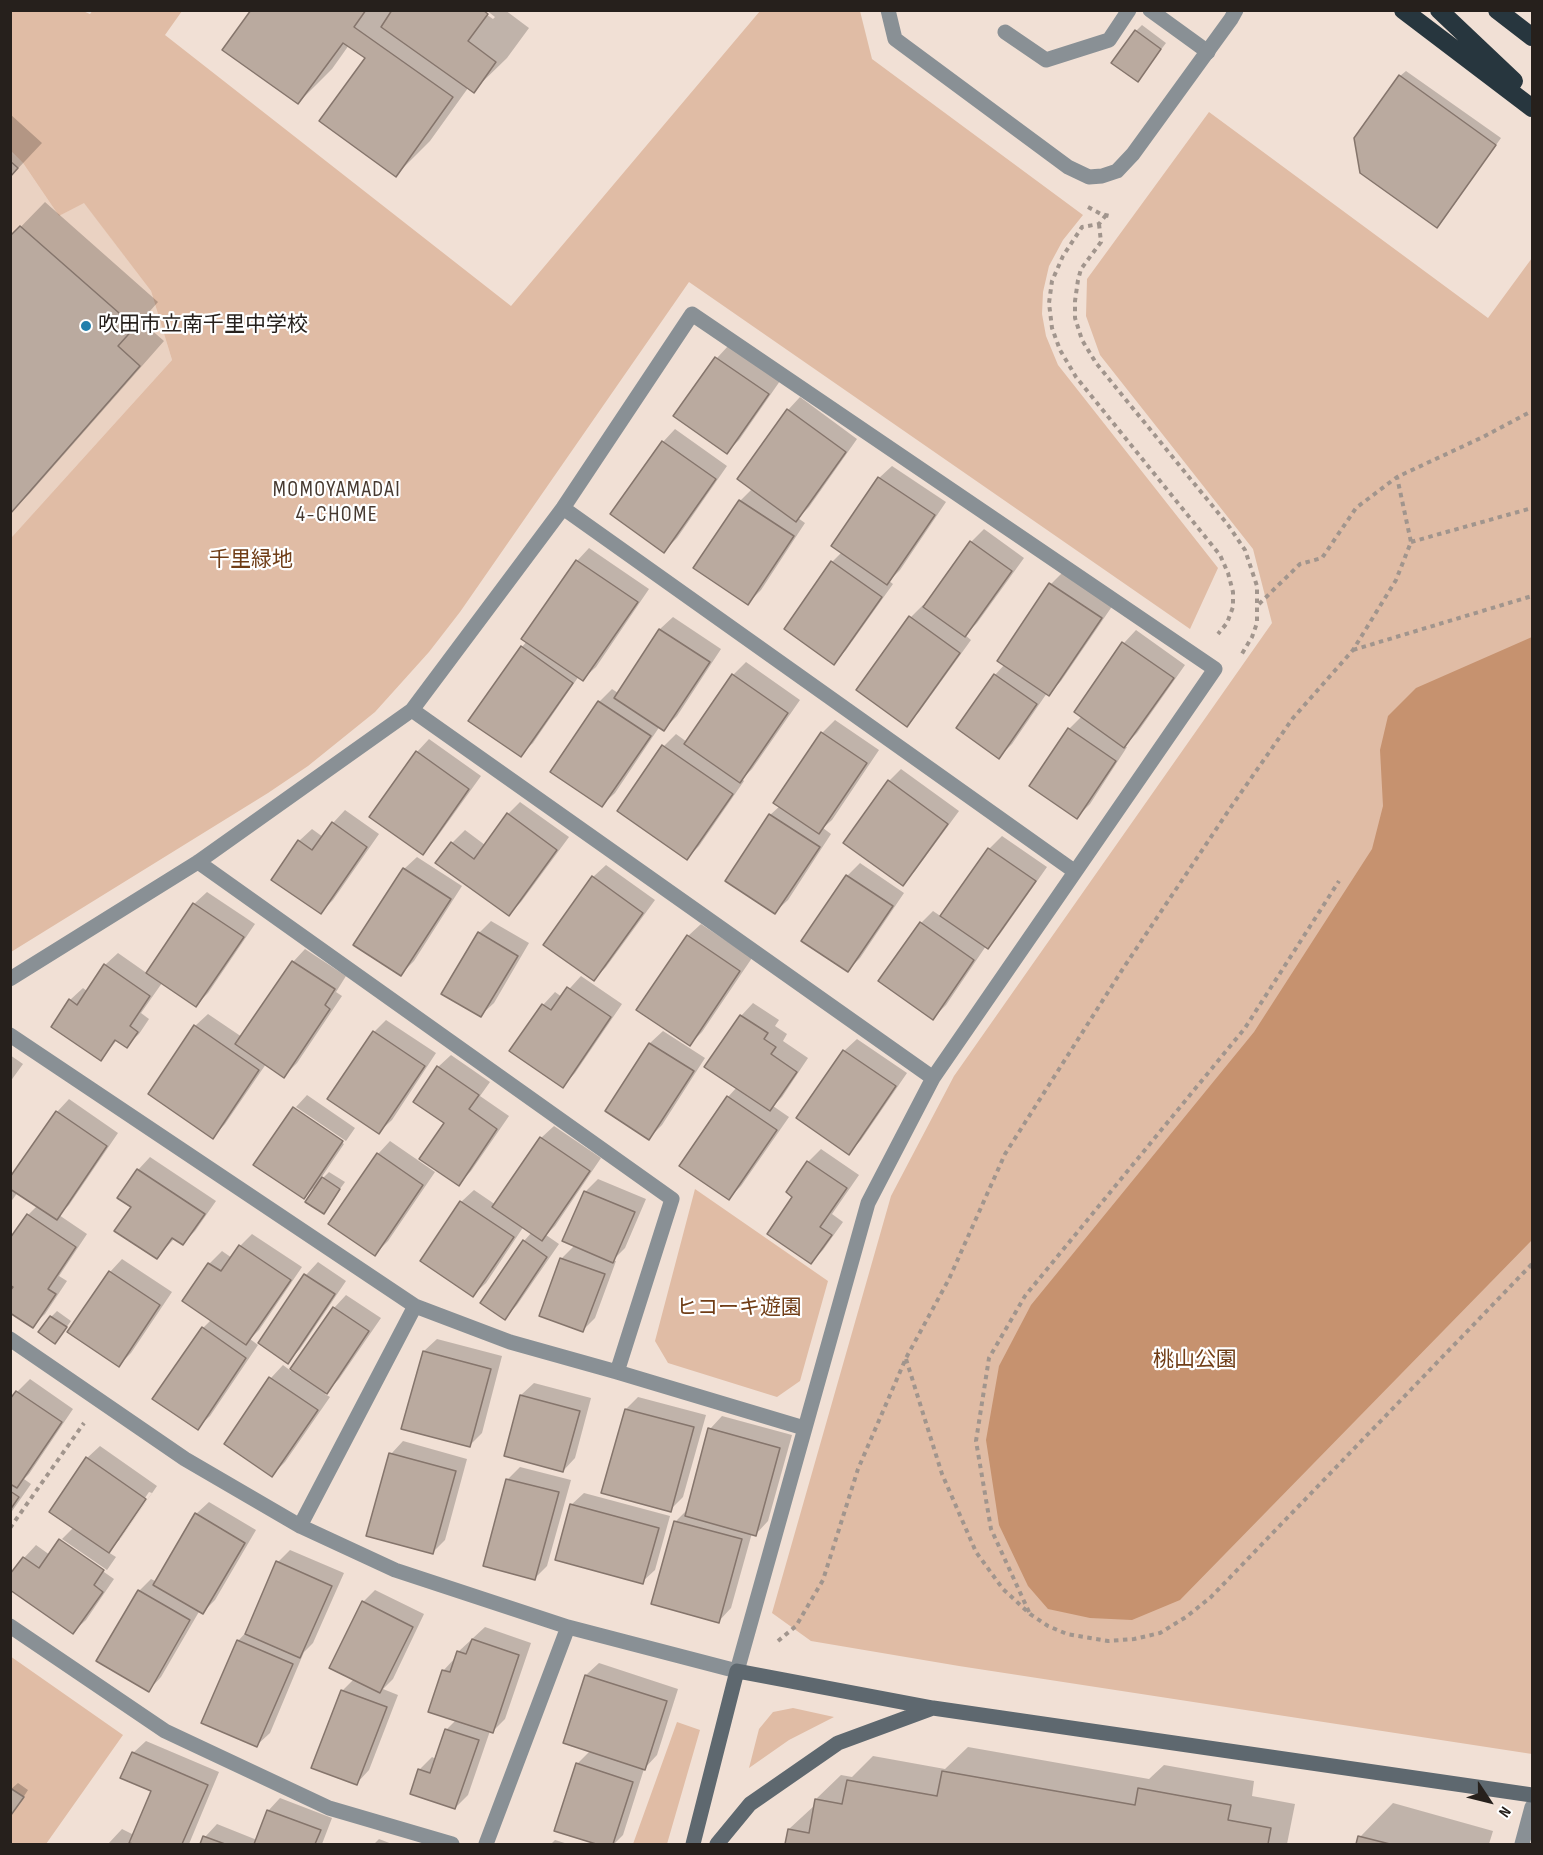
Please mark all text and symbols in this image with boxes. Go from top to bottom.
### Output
place label: 吹田市立南千里中学校 [98,313,308,339]
marker: 吹田市立南千里中学校 [79,319,93,333]
district label: MOMOYAMADAI 4-CHOME [273,477,401,528]
park label: 千里緑地 [209,548,293,574]
park label: ヒコーキ遊園 [676,1296,802,1322]
park label: 桃山公園 [1153,1348,1237,1374]
north arrow [1459,1771,1519,1831]
text: N [1494,1803,1514,1821]

